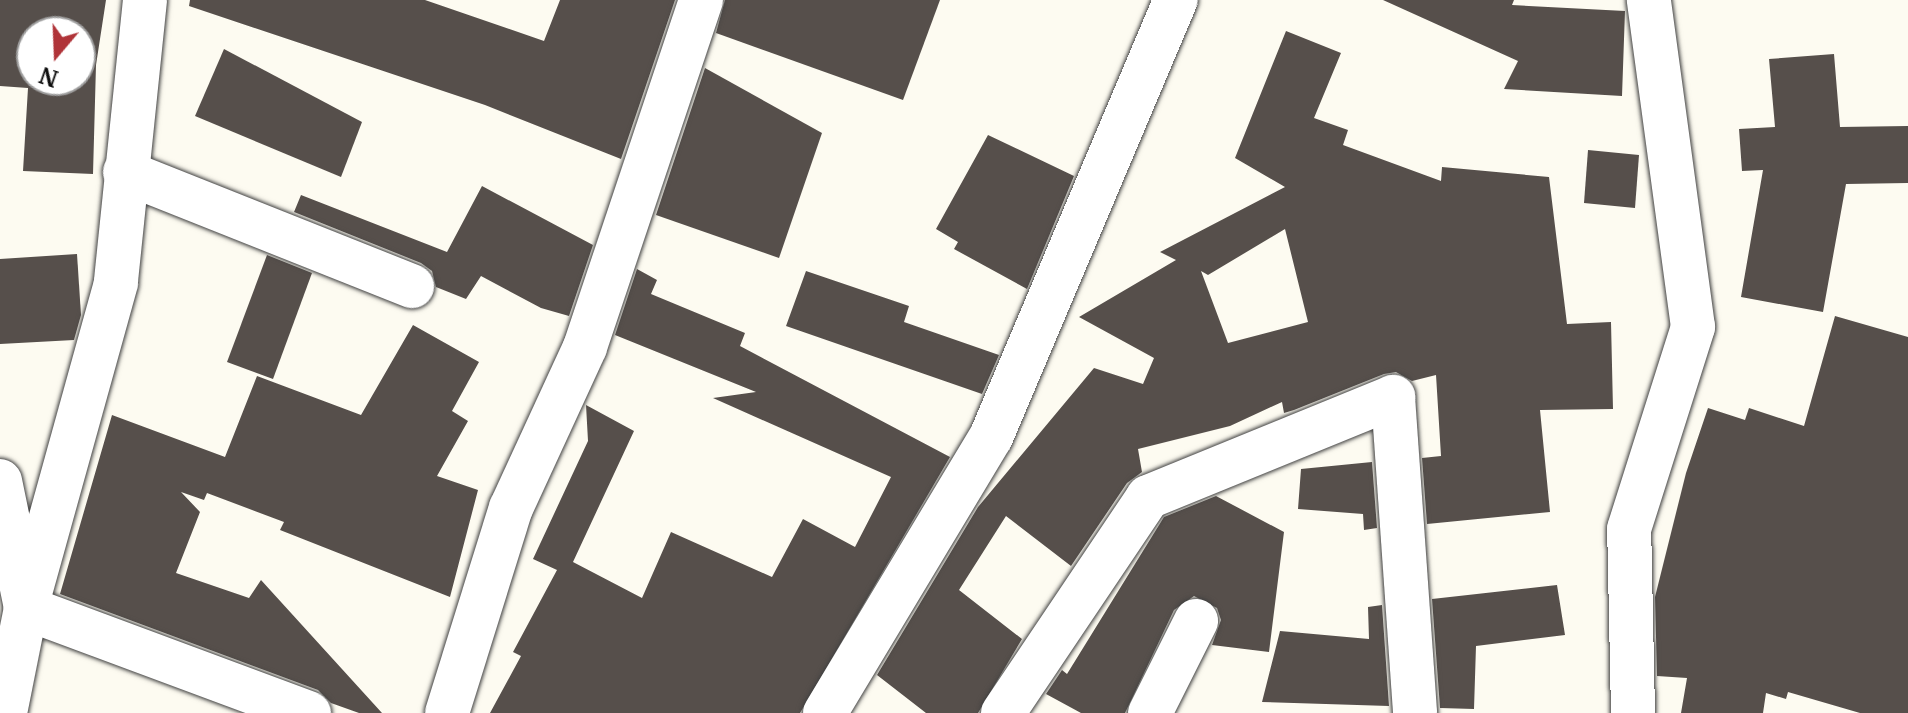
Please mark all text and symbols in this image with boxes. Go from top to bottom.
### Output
north arrow [16,16,96,96]
text: N [36,61,62,93]

